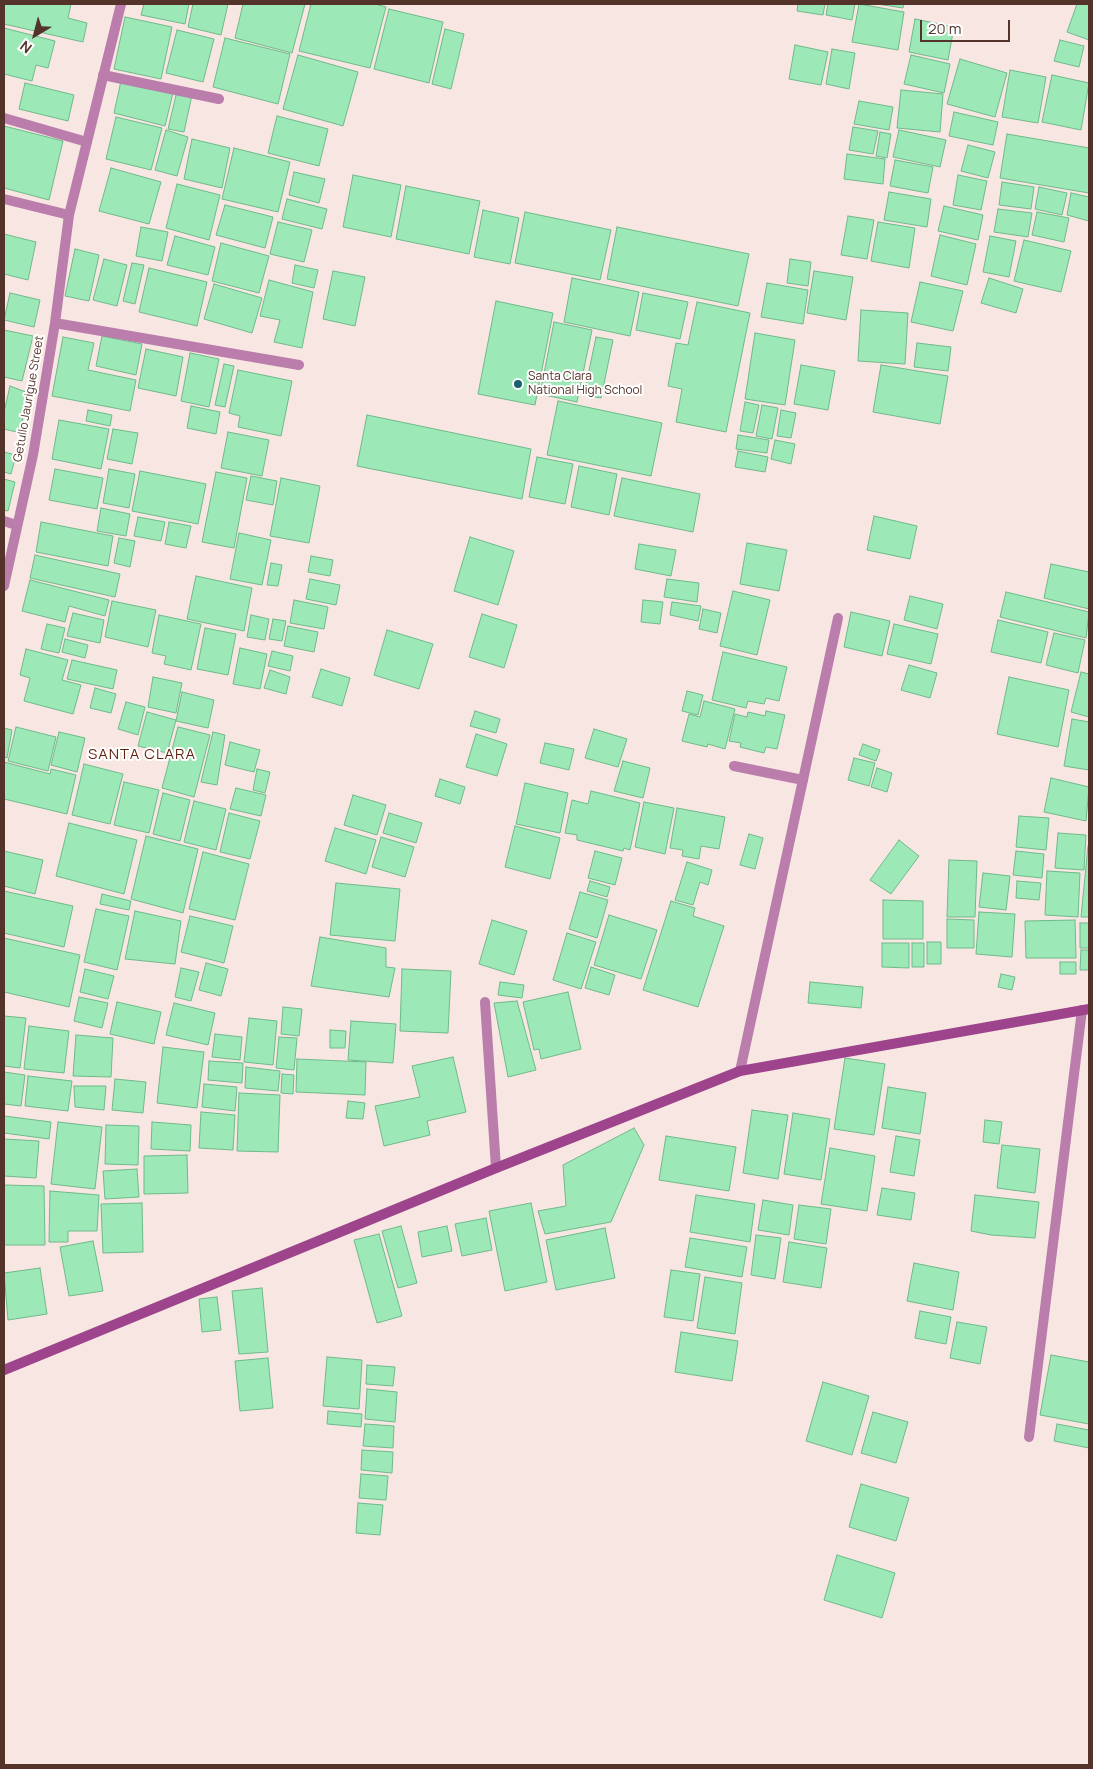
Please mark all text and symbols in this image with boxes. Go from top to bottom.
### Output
north arrow [10,10,60,60]
scale bar [923,10,1013,42]
text: 20 m [928,18,961,39]
text: N [16,37,35,58]
street label: Getullo Jaurigue Street [11,335,47,463]
place label: Santa Clara National High School [528,370,642,398]
marker: Santa Clara National High School [512,378,524,390]
district label: SANTA CLARA [87,746,197,764]

